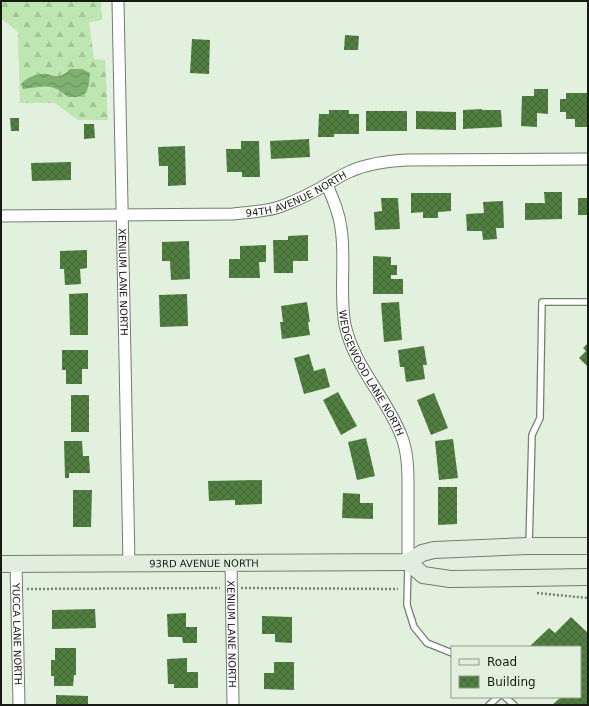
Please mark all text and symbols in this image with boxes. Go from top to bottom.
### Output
street label: 94TH AVENUE NORTH [245,169,348,219]
street label: XENIUM LANE NORTH [116,228,130,336]
street label: WEDGEWOOD LANE NORTH [337,309,406,437]
street label: 93RD AVENUE NORTH [149,558,259,569]
street label: XENIUM LANE NORTH [225,580,238,688]
street label: YUCCA LANE NORTH [10,582,24,685]
legend [451,646,581,698]
text: Road [487,655,517,669]
text: Building [487,675,536,689]

